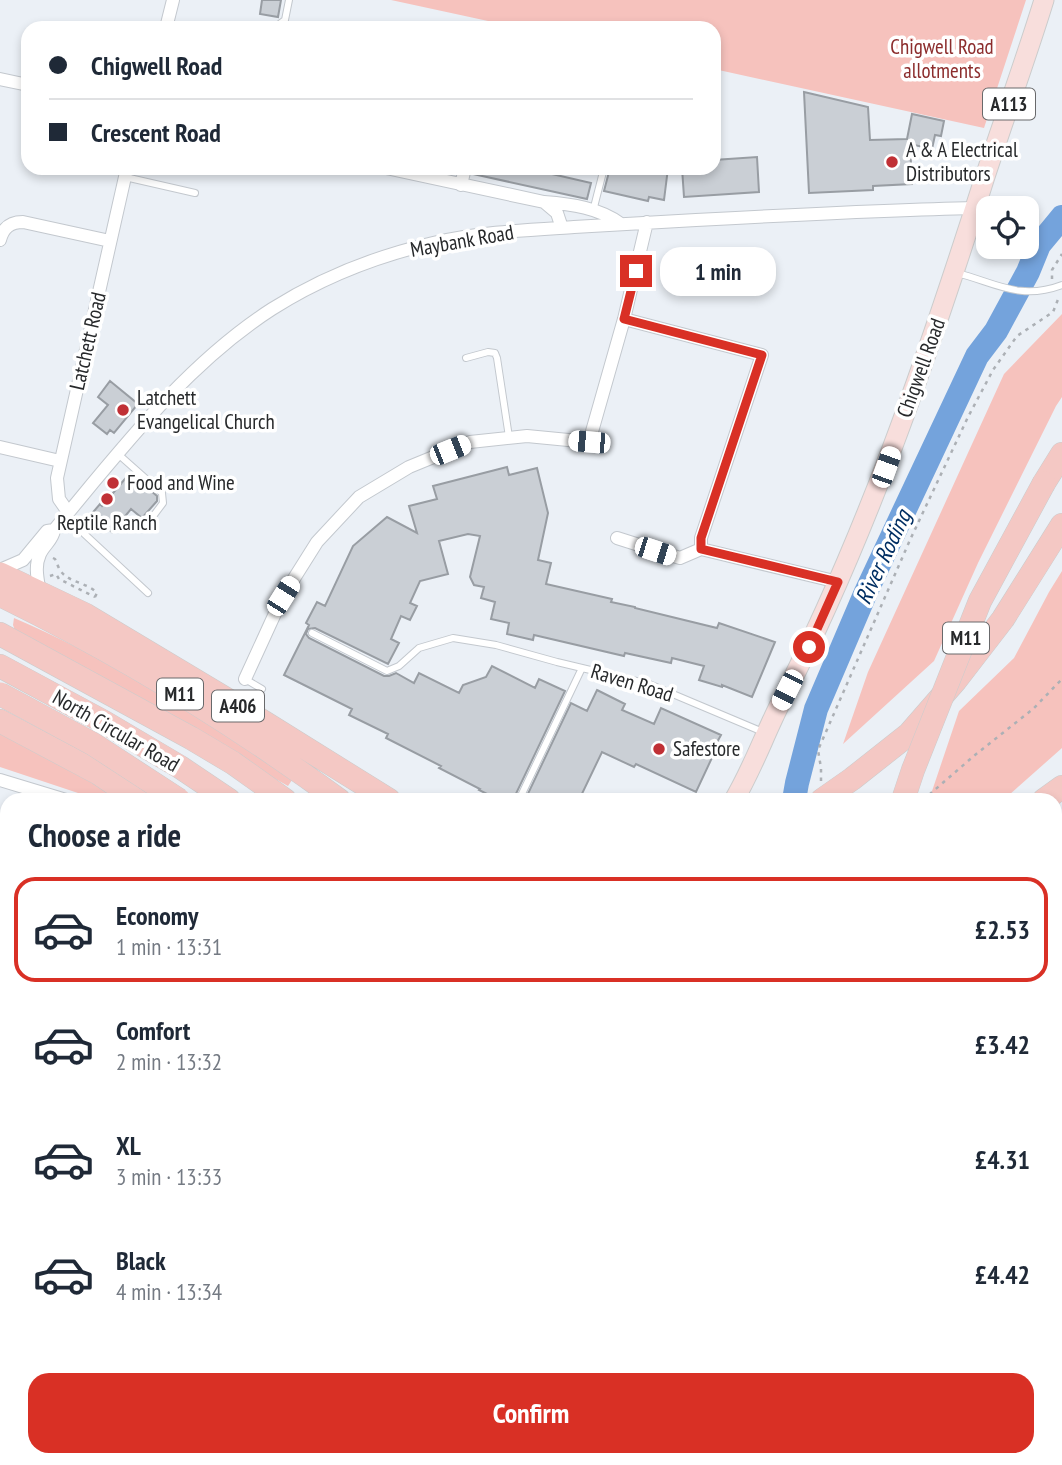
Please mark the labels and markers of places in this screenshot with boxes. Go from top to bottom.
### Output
place label: A & A Electrical Distributors [906,136,1018,187]
marker: A & A Electrical Distributors [884,154,900,170]
place label: Latchett Evangelical Church [137,384,275,435]
marker: Latchett Evangelical Church [115,402,131,418]
place label: Food and Wine [127,469,235,496]
marker: Food and Wine [105,475,121,491]
marker: Reptile Ranch [99,491,115,507]
place label: Reptile Ranch [57,509,157,536]
place label: Safestore [673,735,741,762]
marker: Safestore [651,741,667,757]

